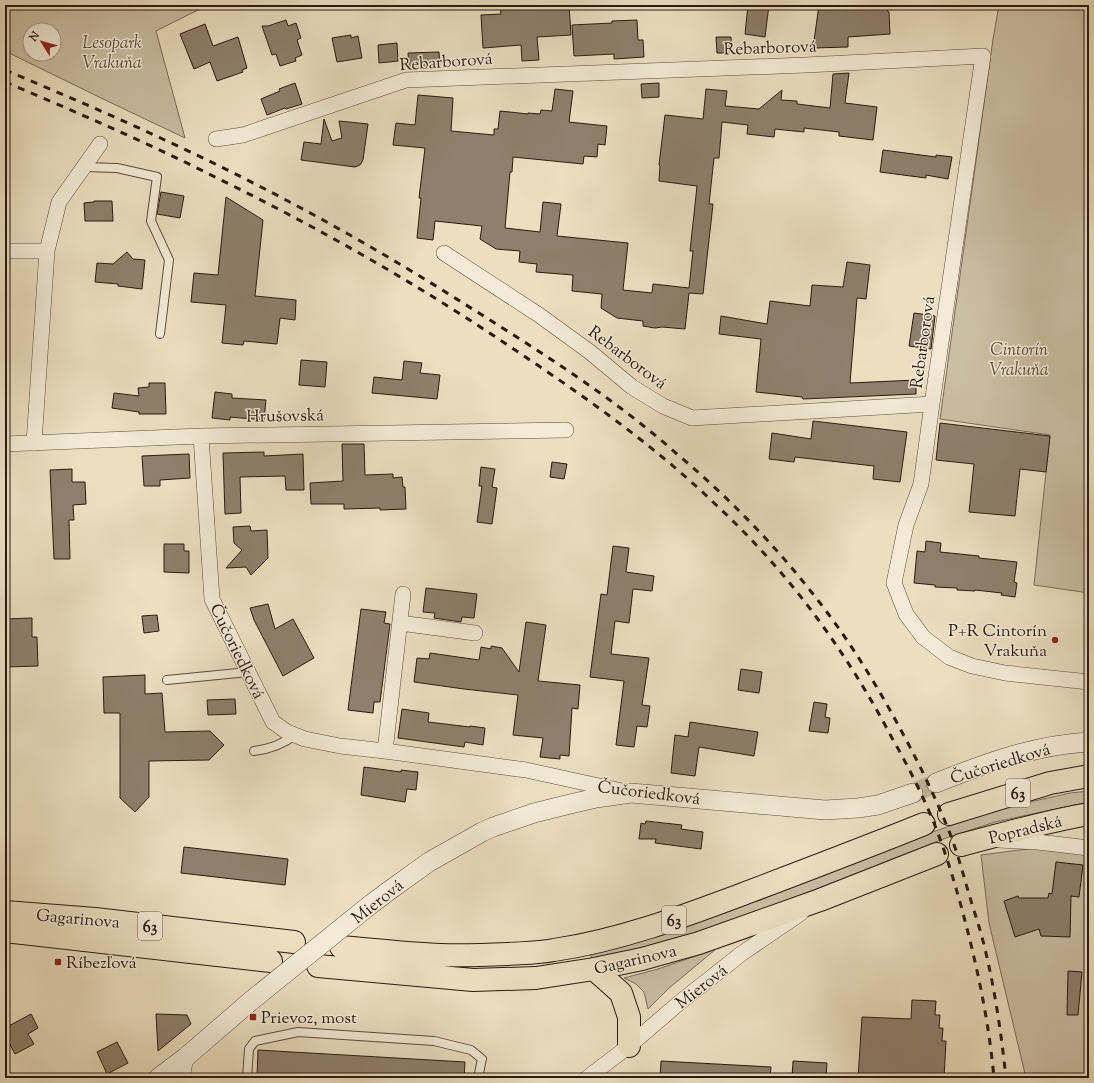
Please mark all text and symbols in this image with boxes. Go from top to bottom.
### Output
north arrow [22,22,62,62]
text: N [25,28,44,46]
park label: Lesopark Vrakuňa [82,32,142,76]
street label: Rebarborová [723,35,817,63]
street label: Rebarborová [399,48,494,78]
street label: Rebarborová [906,294,942,390]
street label: Rebarborová [582,321,671,396]
park label: Cintorín Vrakuňa [989,339,1049,383]
street label: Hrušovská [246,404,324,430]
street label: Čučoriedková [203,600,270,704]
place label: P+R Cintorín Vrakuňa [948,620,1047,664]
marker: P+R Cintorín Vrakuňa [1050,635,1060,645]
street label: Čučoriedková [948,738,1054,792]
street label: Čučoriedková [596,776,702,812]
road number: 63 [1006,779,1030,807]
street label: Popradská [986,810,1065,852]
street label: Mierová [347,874,409,931]
street label: Gagarinova [35,904,121,936]
road number: 63 [662,906,686,934]
road number: 63 [138,912,162,940]
street label: Gagarinova [592,940,679,982]
place label: Ríbezľová [66,952,137,976]
marker: Ríbezľová [53,957,63,967]
street label: Mierová [671,959,733,1016]
place label: Prievoz, most [261,1007,357,1031]
marker: Prievoz, most [248,1012,258,1022]

